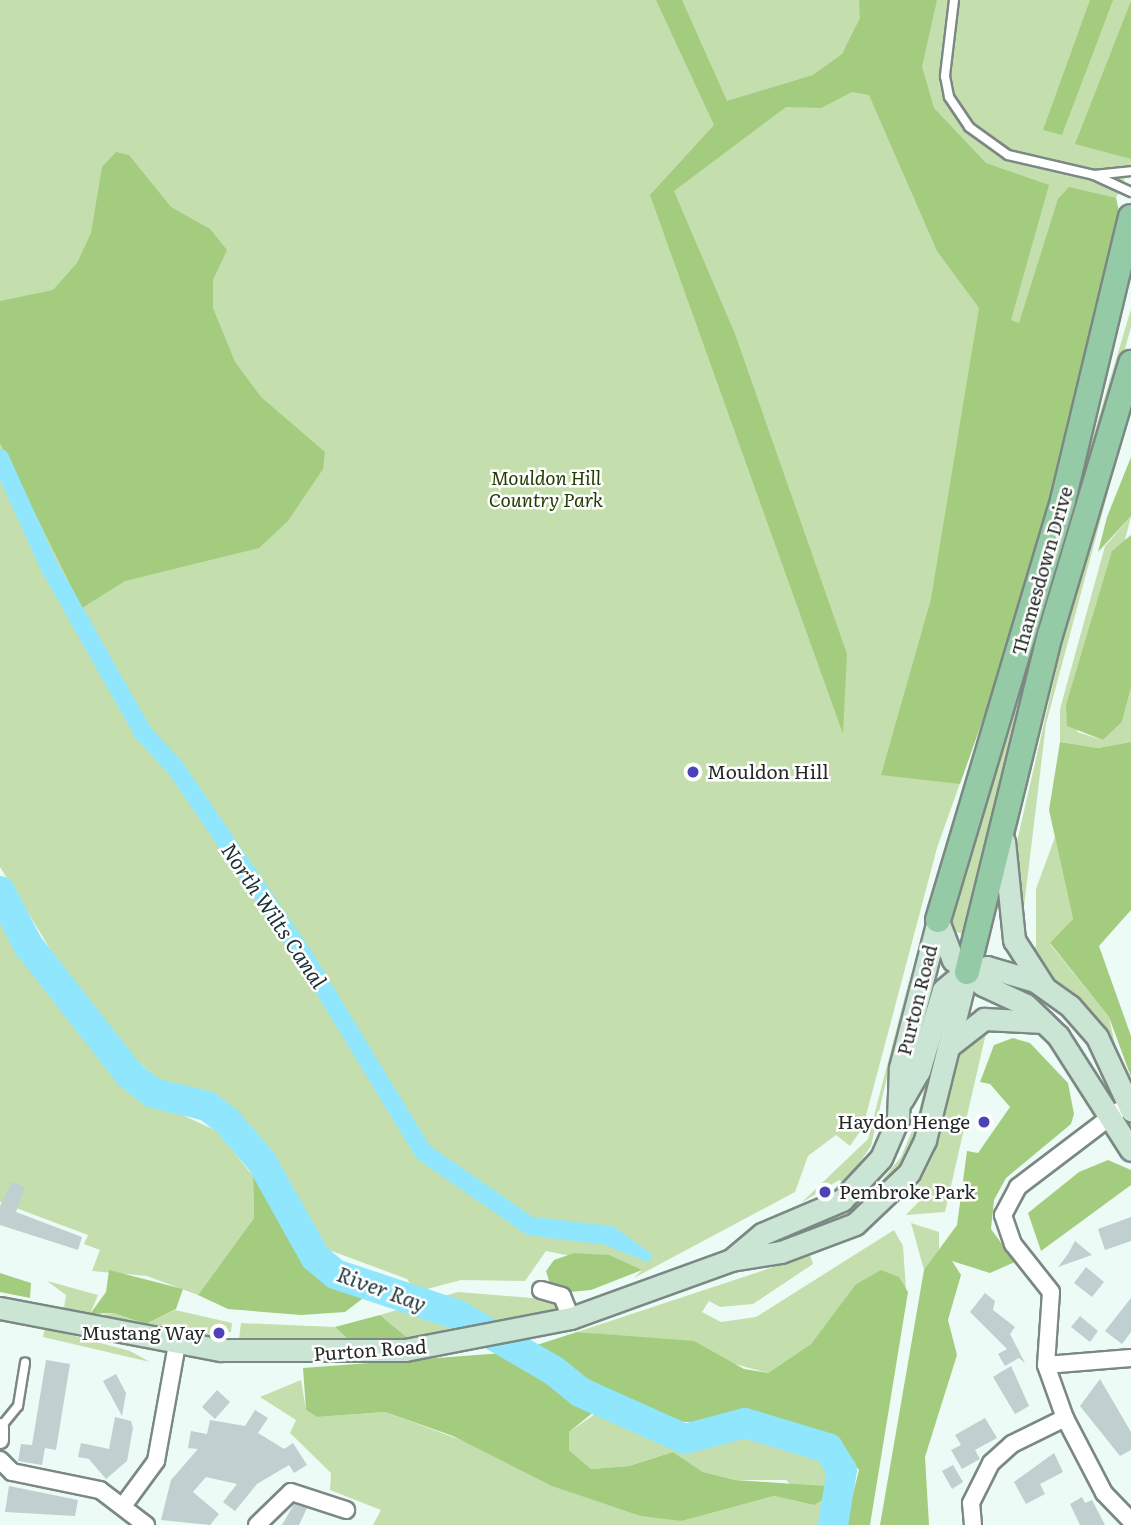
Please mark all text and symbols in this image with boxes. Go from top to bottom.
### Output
park label: Mouldon Hill Country Park [489,467,603,511]
street label: Thamesdown Drive [1007,484,1077,658]
place label: Mouldon Hill [707,761,829,783]
marker: Mouldon Hill [685,764,701,780]
water label: North Wilts Canal [217,838,333,992]
street label: Purton Road [892,942,942,1058]
place label: Haydon Henge [837,1111,970,1133]
marker: Haydon Henge [976,1114,992,1130]
place label: Pembroke Park [839,1181,976,1203]
marker: Pembroke Park [817,1184,833,1200]
water label: River Ray [334,1260,430,1316]
place label: Mustang Way [81,1322,205,1344]
marker: Mustang Way [211,1325,227,1341]
street label: Purton Road [313,1335,427,1365]

